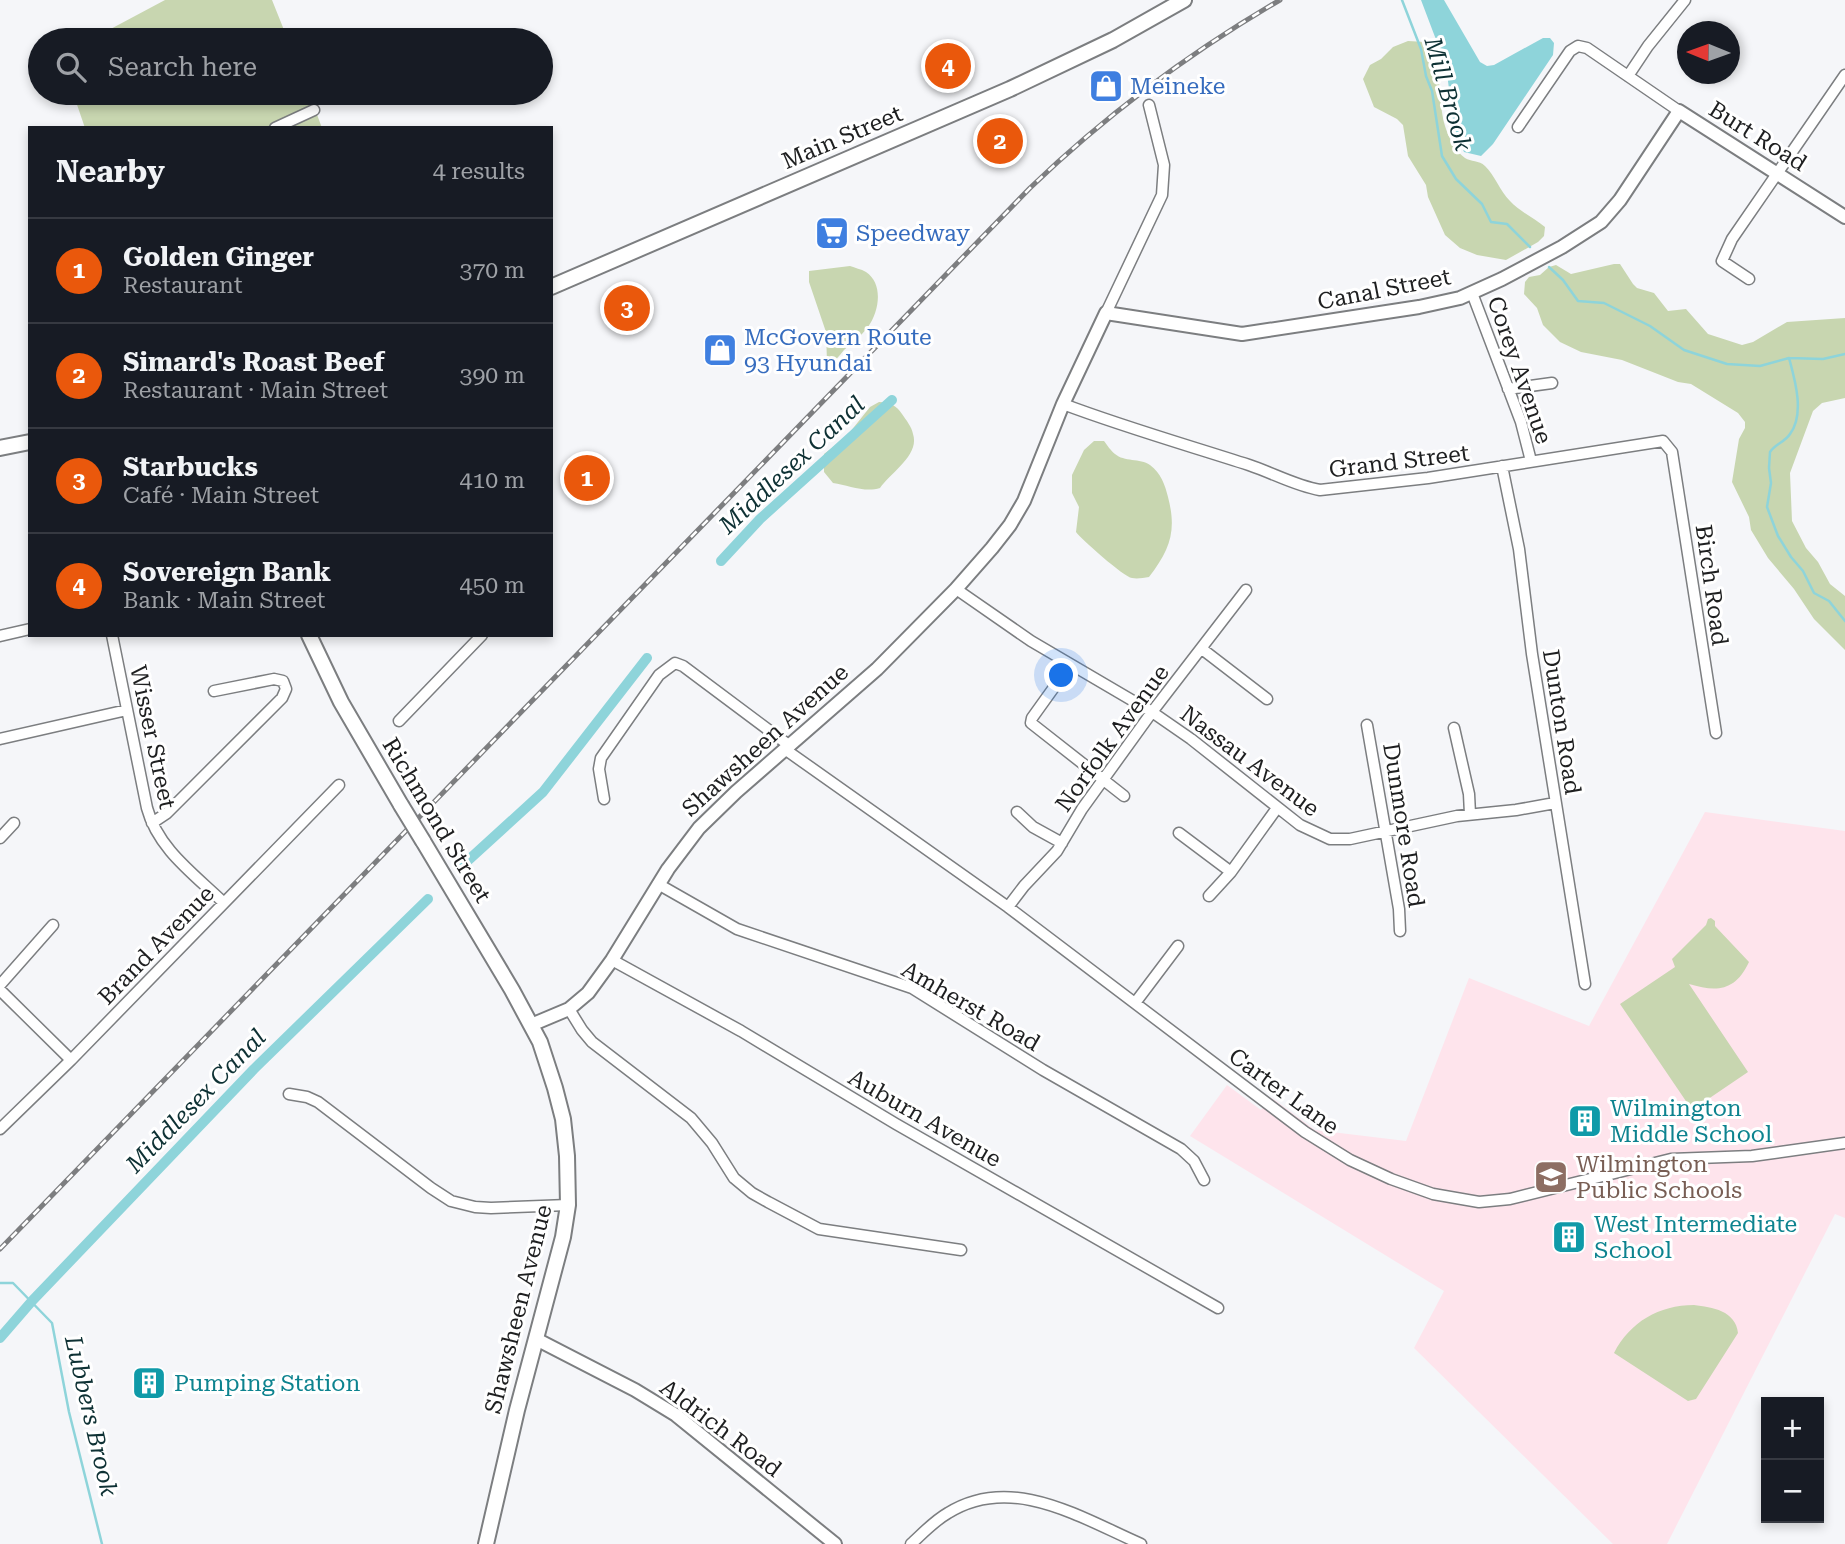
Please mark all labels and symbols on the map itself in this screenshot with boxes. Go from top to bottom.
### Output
north arrow [1677,21,1740,84]
water label: Mill Brook [1418,33,1478,154]
pin: 4 [925,40,971,92]
shop icon: Meineke [1087,67,1125,105]
place label: Meineke [1130,73,1225,100]
street label: Burt Road [1704,96,1812,177]
street label: Main Street [778,100,907,175]
pin: 2 [977,115,1023,167]
supermarket icon: Speedway [813,214,851,252]
place label: Speedway [856,220,970,247]
street label: Canal Street [1315,263,1453,316]
pin: 3 [604,282,650,334]
street label: Corey Avenue [1482,293,1557,447]
place label: McGovern Route 93 Hyundai [744,324,932,377]
shop icon: McGovern Route 93 Hyundai [701,331,739,369]
water label: Middlesex Canal [713,391,870,540]
street label: Grand Street [1327,439,1471,483]
pin: 1 [564,452,610,504]
street label: Birch Road [1690,523,1733,648]
street label: Dunton Road [1537,648,1586,797]
your location [1044,658,1078,692]
street label: Shawsheen Avenue [677,659,854,822]
street label: Norfolk Avenue [1050,660,1175,817]
street label: Wisser Street [124,663,181,812]
street label: Nassau Avenue [1175,700,1325,822]
street label: Richmond Street [377,733,497,908]
street label: Dunmore Road [1377,741,1430,910]
street label: Brand Avenue [93,880,220,1010]
street label: Amherst Road [897,956,1045,1057]
water label: Middlesex Canal [120,1024,271,1179]
street label: Carter Lane [1223,1042,1344,1140]
street label: Auburn Avenue [844,1064,1006,1173]
place label: Wilmington Middle School [1610,1095,1772,1148]
building icon: Wilmington Middle School [1566,1102,1604,1140]
place label: Wilmington Public Schools [1576,1151,1742,1204]
school or university icon: Wilmington Public Schools [1532,1158,1570,1196]
street label: Shawsheen Avenue [479,1202,558,1416]
place label: West Intermediate School [1594,1211,1797,1264]
building icon: West Intermediate School [1550,1218,1588,1256]
water label: Lubbers Brook [59,1332,123,1499]
building icon: Pumping Station [130,1364,168,1402]
place label: Pumping Station [174,1370,360,1397]
street label: Aldrich Road [655,1374,787,1483]

